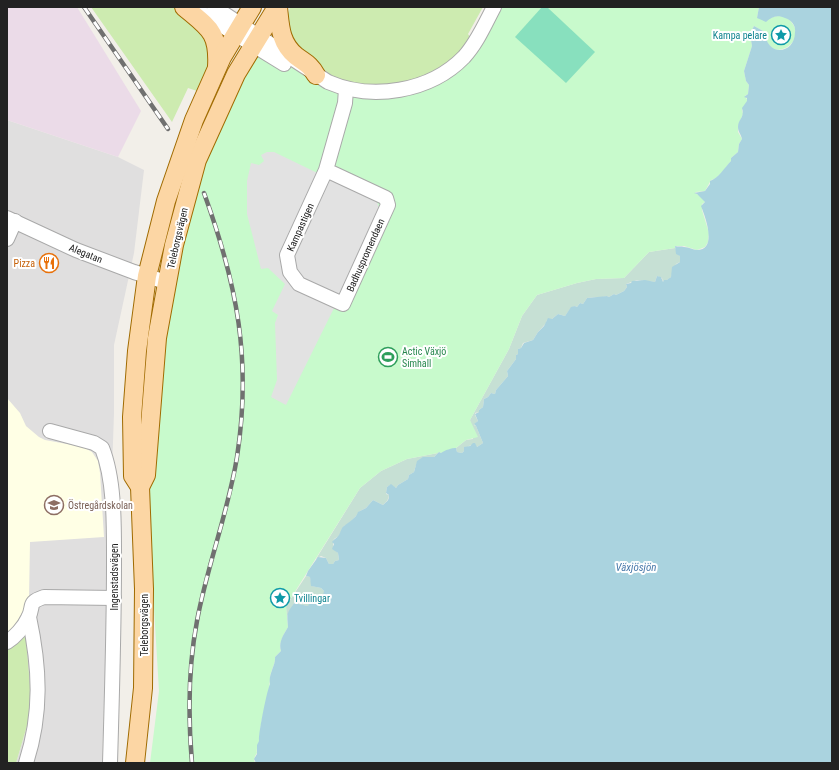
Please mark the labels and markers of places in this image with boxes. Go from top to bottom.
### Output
place icon: Kampa pelare [770,24,792,46]
place label: Kampa pelare [713,30,767,41]
restaurant icon: Pizza [38,252,60,274]
place label: Pizza [14,258,35,269]
sports icon: Actic Växjö Simhall [377,346,399,368]
place label: Actic Växjö Simhall [402,346,446,369]
school or university icon: Östregårdskolan [43,494,65,516]
place label: Östregårdskolan [68,499,133,511]
place icon: Tvillingar [269,587,291,609]
place label: Tvillingar [294,593,330,604]

